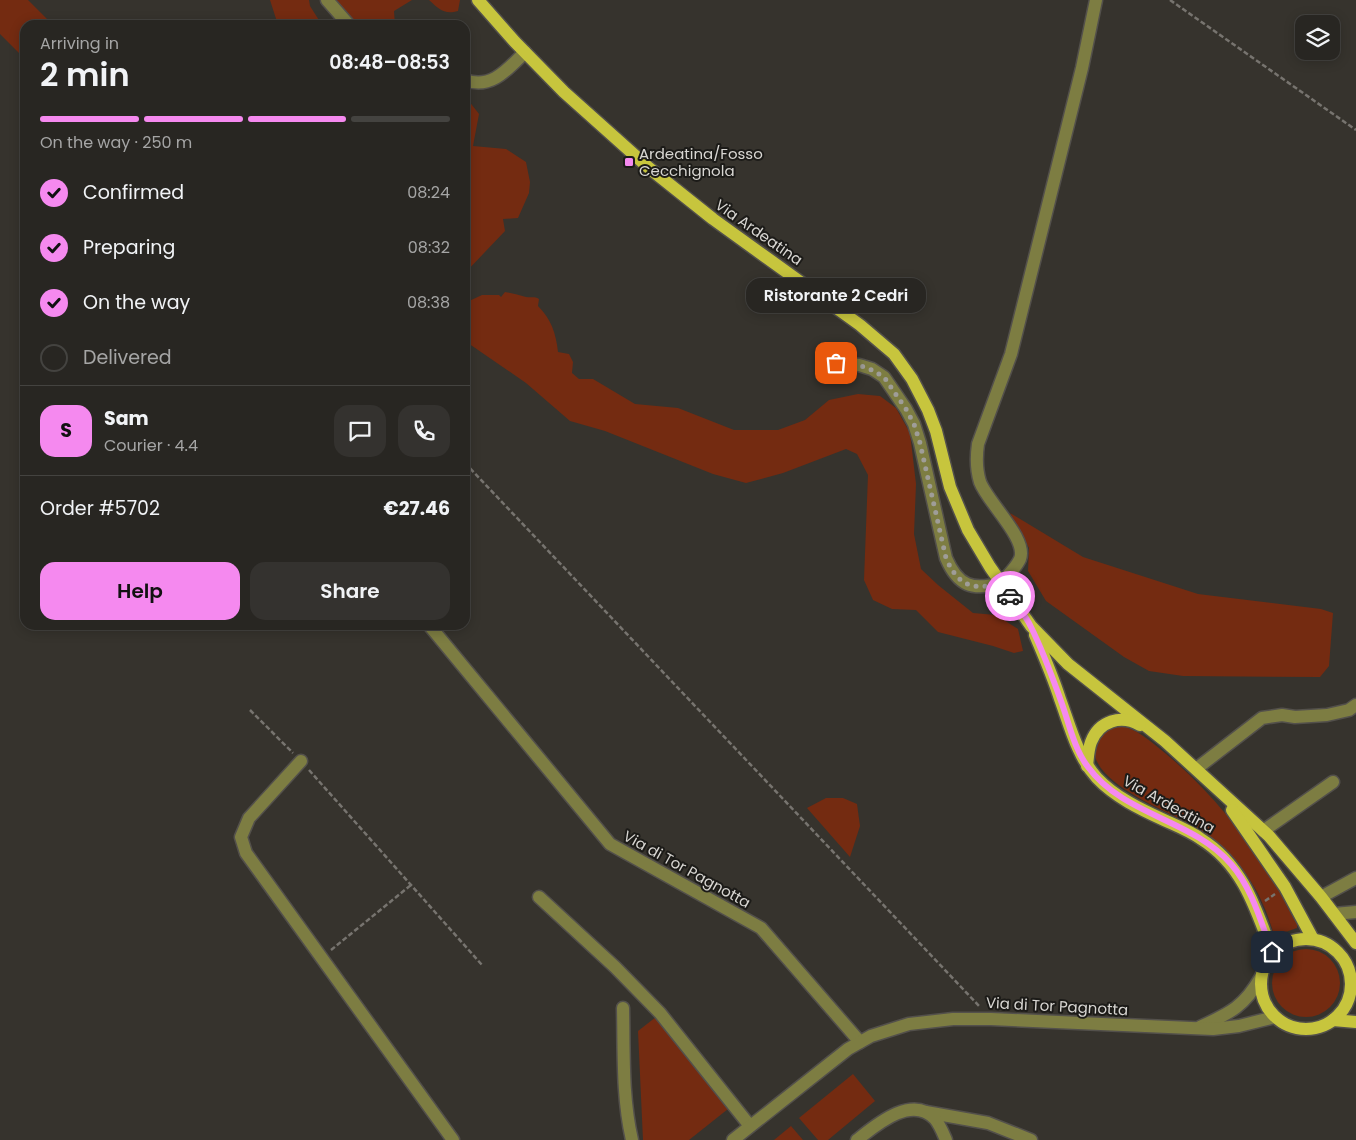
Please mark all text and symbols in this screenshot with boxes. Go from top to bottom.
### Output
map controls [1295,15,1340,60]
button: layers [1295,15,1340,60]
text: Arriving in [40,32,119,55]
text: 08:48–08:53 [329,49,450,76]
text: 2 min [40,52,130,97]
text: On the way · 250 m [40,131,192,154]
place label: Ardeatina/Fosso Cecchignola [639,143,763,181]
marker: Ardeatina/Fosso Cecchignola [623,156,635,168]
icon: check [40,179,68,207]
text: Confirmed [83,179,184,206]
text: 08:24 [407,181,450,204]
street label: Via Ardeatina [711,194,807,270]
icon: check [40,234,68,262]
text: Preparing [83,234,175,261]
text: 08:32 [408,236,450,259]
callout: Ristorante 2 Cedri [746,278,926,313]
text: Ristorante 2 Cedri [764,284,908,307]
icon: check [40,289,68,317]
text: On the way [83,289,190,316]
text: 08:38 [407,291,450,314]
pin [815,342,857,384]
text: Delivered [83,344,172,371]
icon: bag [822,349,850,377]
text: Sam [104,405,149,432]
button: chat [334,405,386,457]
button: phone [398,405,450,457]
text: S [60,417,72,444]
text: Courier · 4.4 [104,434,198,457]
text: Order #5702 [40,495,160,522]
text: €27.46 [384,495,450,522]
button: Help [40,562,240,620]
button: Share [250,562,450,620]
courier [985,571,1035,621]
icon: car [996,582,1024,610]
street label: Via Ardeatina [1119,770,1219,838]
street label: Via di Tor Pagnotta [620,825,754,913]
pin [1251,931,1293,973]
icon: home [1258,938,1286,966]
street label: Via di Tor Pagnotta [985,992,1129,1020]

